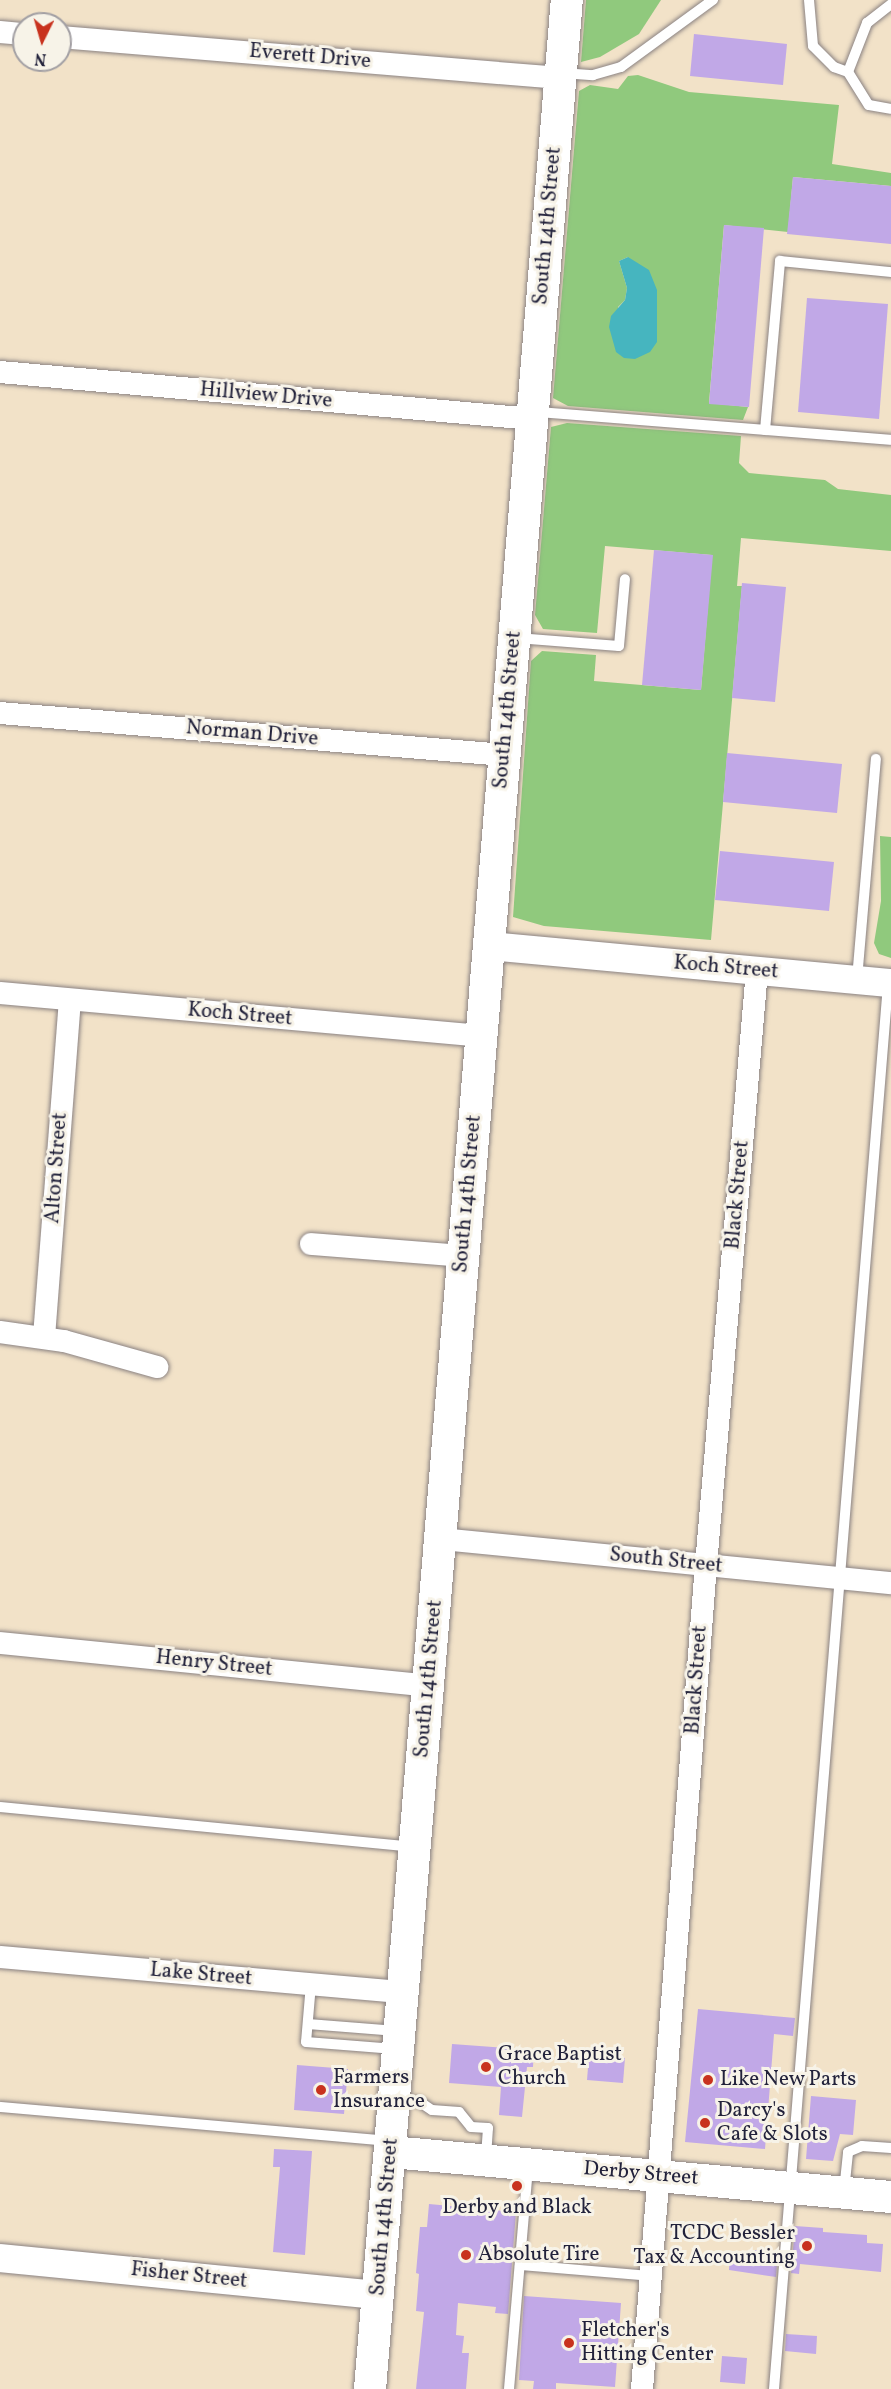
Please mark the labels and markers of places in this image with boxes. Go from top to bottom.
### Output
place label: Grace Baptist Church [498,2042,622,2092]
marker: Grace Baptist Church [479,2060,493,2074]
place label: Farmers Insurance [333,2065,425,2115]
place label: Like New Parts [720,2067,857,2093]
marker: Like New Parts [701,2073,715,2087]
marker: Farmers Insurance [314,2083,328,2097]
place label: Darcy's Cafe & Slots [717,2098,828,2148]
marker: Darcy's Cafe & Slots [698,2116,712,2130]
marker: Derby and Black [510,2179,524,2193]
place label: Derby and Black [442,2195,592,2221]
place label: TCDC Bessler Tax & Accounting [633,2221,795,2271]
marker: TCDC Bessler Tax & Accounting [800,2239,814,2253]
place label: Absolute Tire [478,2242,600,2268]
marker: Absolute Tire [459,2248,473,2262]
place label: Fletcher's Hitting Center [581,2318,714,2368]
marker: Fletcher's Hitting Center [562,2336,576,2350]

